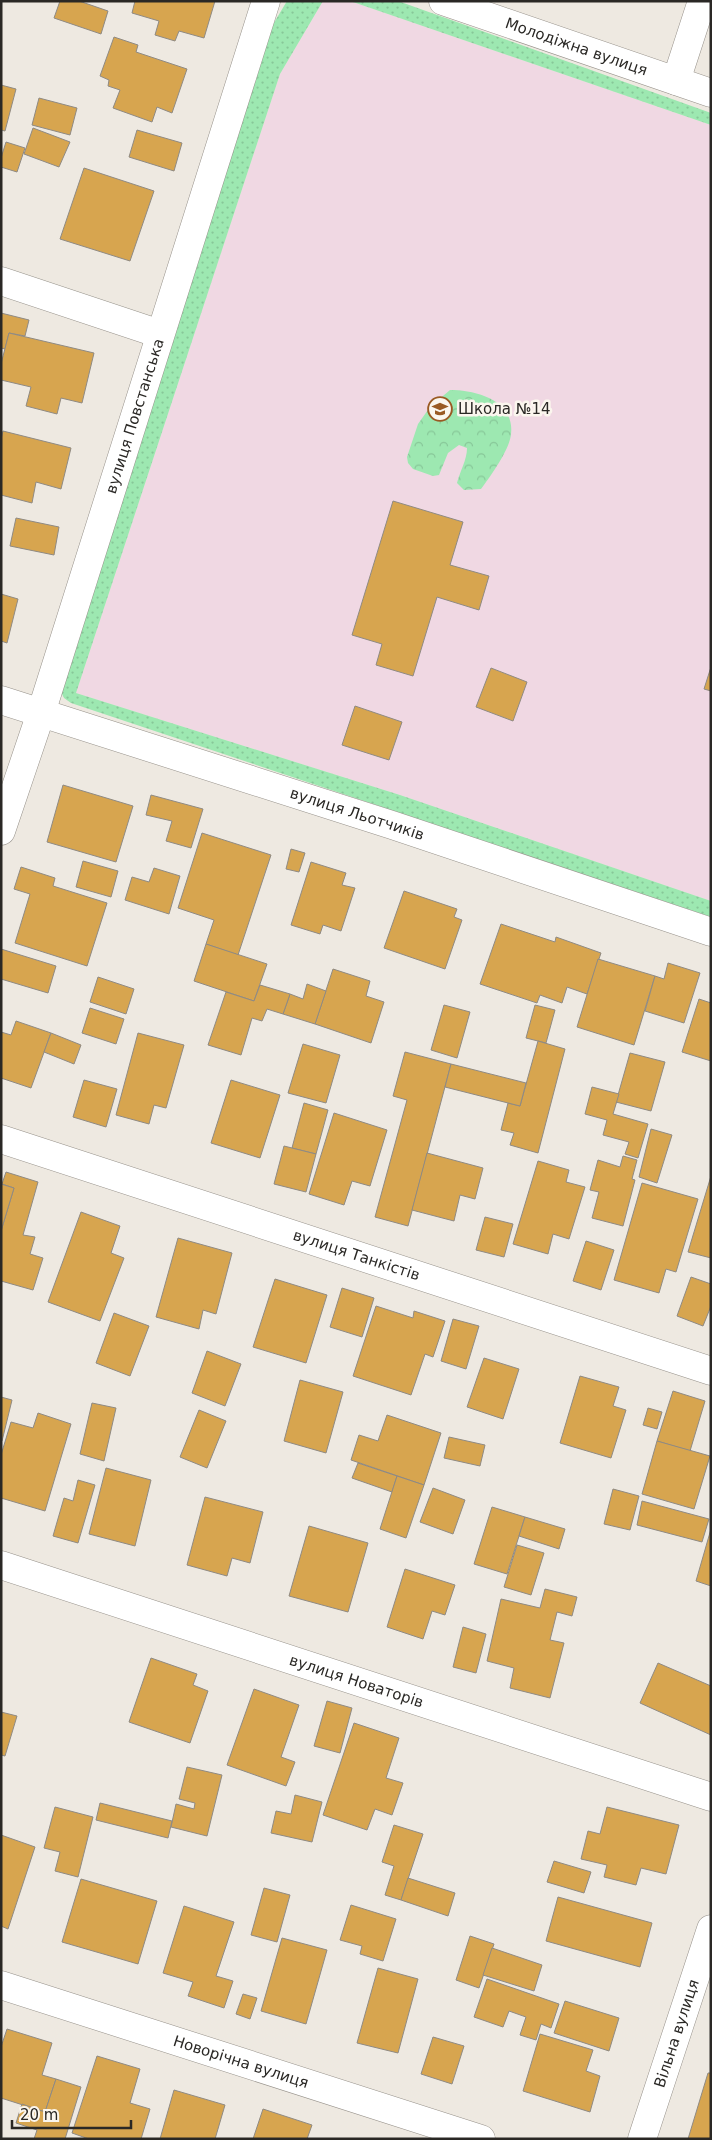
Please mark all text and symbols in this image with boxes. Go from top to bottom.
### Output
street label: Молодіжна вулиця [503,14,650,79]
street label: вулиця Повстанська [102,336,168,496]
school or university icon: Школа №14 [427,396,453,422]
place label: Школа №14 [458,400,551,418]
street label: вулиця Льотчиків [288,784,427,844]
street label: вулиця Танкістів [291,1226,422,1284]
street label: вулиця Новаторів [287,1651,426,1711]
street label: Вільна вулиця [650,1977,703,2090]
street label: Новорічна вулиця [171,2032,311,2092]
scale bar [12,2098,131,2130]
text: 20 m [20,2106,58,2124]

